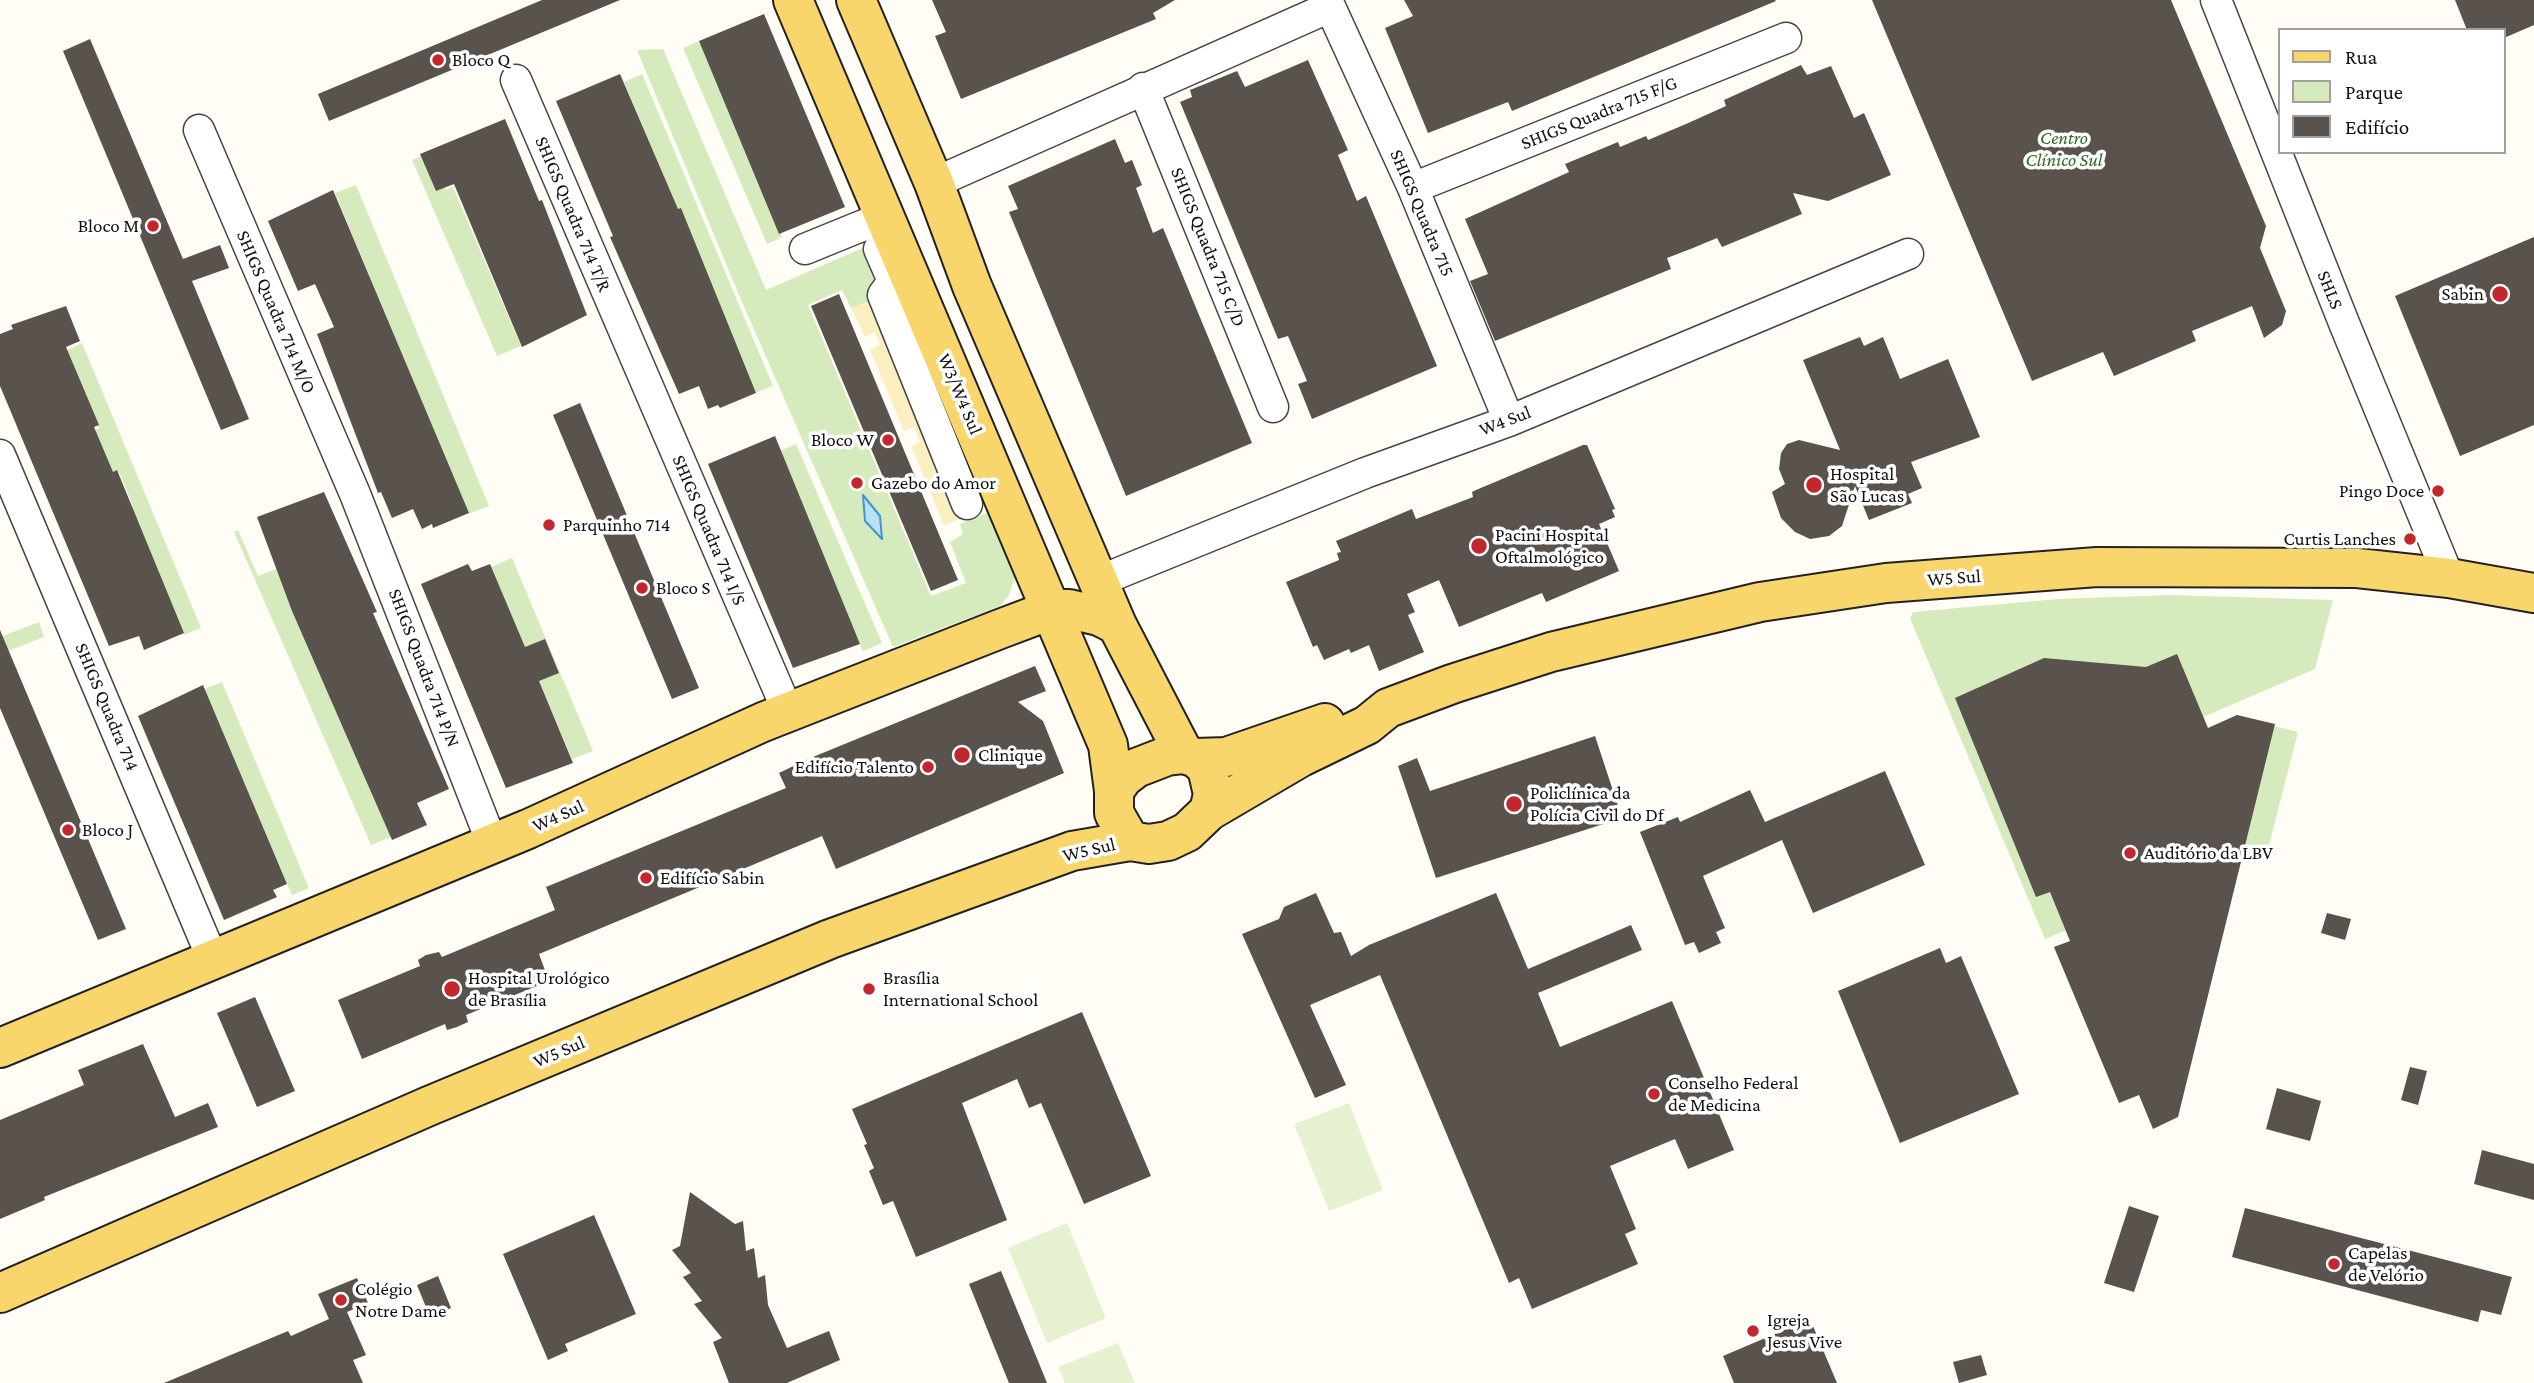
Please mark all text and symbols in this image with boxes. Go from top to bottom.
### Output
legend [2278,28,2506,154]
text: Rua [2345,45,2377,69]
place label: Bloco Q [452,49,510,71]
marker: Bloco Q [430,52,446,68]
street label: SHIGS Quadra 715 F/G [1517,71,1681,155]
text: Parque [2345,80,2403,104]
text: Edifício [2345,115,2409,139]
park label: Centro Clínico Sul [2025,127,2103,171]
street label: SHIGS Quadra 714 T/R [530,133,616,295]
street label: SHIGS Quadra 715 [1385,146,1459,280]
street label: SHIGS Quadra 715 C/D [1166,164,1250,330]
place label: Bloco M [78,215,139,237]
marker: Bloco M [145,218,161,234]
street label: SHIGS Quadra 714 M/O [231,227,321,397]
street label: SHLS [2312,267,2348,313]
place label: Sabin [2441,283,2484,305]
marker: Sabin [2490,284,2510,304]
street label: W3/W4 Sul [933,350,987,438]
street label: W4 Sul [1476,401,1534,441]
place label: Bloco W [811,429,874,451]
marker: Bloco W [880,432,896,448]
street label: SHIGS Quadra 714 I/S [667,451,751,609]
place label: Hospital São Lucas [1830,463,1904,507]
place label: Gazebo do Amor [871,472,996,494]
marker: Gazebo do Amor [849,475,865,491]
marker: Hospital São Lucas [1804,475,1824,495]
place label: Pingo Doce [2339,480,2424,502]
marker: Pingo Doce [2430,483,2446,499]
place label: Parquinho 714 [563,514,670,536]
marker: Parquinho 714 [541,517,557,533]
place label: Pacini Hospital Oftalmológico [1495,524,1609,568]
place label: Curtis Lanches [2283,528,2396,550]
marker: Curtis Lanches [2402,531,2418,547]
marker: Pacini Hospital Oftalmológico [1469,536,1489,556]
street label: W5 Sul [1926,565,1982,591]
place label: Bloco S [656,577,710,599]
marker: Bloco S [634,580,650,596]
street label: SHIGS Quadra 714 P/N [383,586,465,750]
street label: SHIGS Quadra 714 [70,640,144,774]
place label: Clinique [978,744,1042,766]
marker: Clinique [952,745,972,765]
place label: Edifício Talento [795,756,914,778]
marker: Edifício Talento [920,759,936,775]
place label: Policlínica da Polícia Civil do Df [1530,782,1664,826]
marker: Policlínica da Polícia Civil do Df [1504,794,1524,814]
street label: W4 Sul [529,795,587,837]
place label: Bloco J [82,819,133,841]
marker: Bloco J [60,822,76,838]
street label: W5 Sul [1060,833,1118,867]
place label: Auditório da LBV [2144,842,2273,864]
marker: Auditório da LBV [2122,845,2138,861]
place label: Edifício Sabin [660,867,764,889]
marker: Edifício Sabin [638,870,654,886]
place label: Hospital Urológico de Brasília [468,967,610,1011]
place label: Brasília International School [883,967,1038,1011]
marker: Hospital Urológico de Brasília [442,979,462,999]
marker: Brasília International School [861,981,877,997]
street label: W5 Sul [530,1031,588,1073]
place label: Conselho Federal de Medicina [1668,1072,1799,1116]
marker: Conselho Federal de Medicina [1646,1086,1662,1102]
place label: Capelas de Velório [2348,1242,2424,1286]
marker: Capelas de Velório [2326,1256,2342,1272]
place label: Colégio Notre Dame [355,1278,446,1322]
marker: Colégio Notre Dame [333,1292,349,1308]
place label: Igreja Jesus Vive [1767,1309,1842,1353]
marker: Igreja Jesus Vive [1745,1323,1761,1339]

